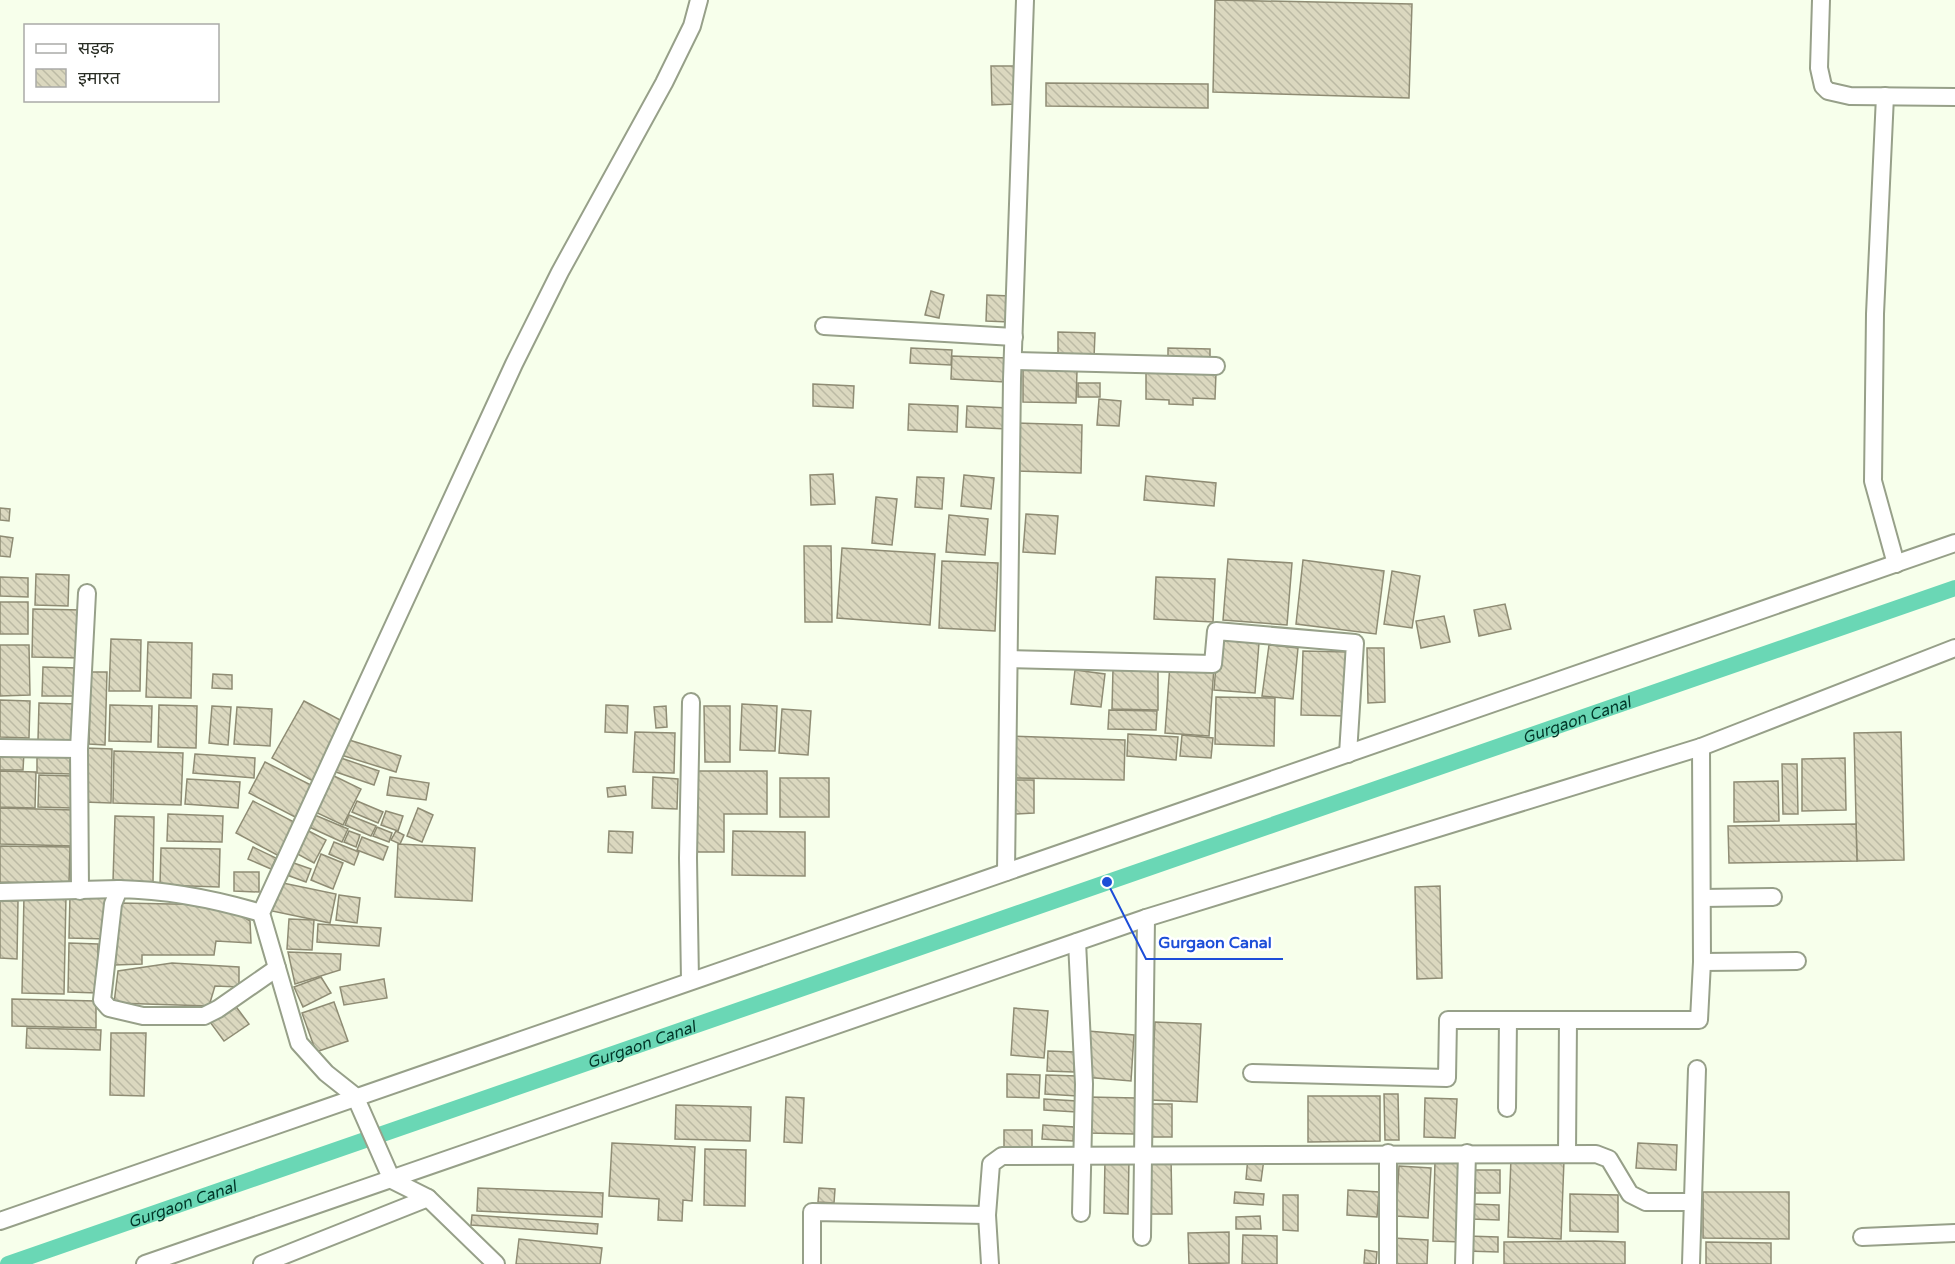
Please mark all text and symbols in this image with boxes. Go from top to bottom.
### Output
legend [24,24,219,102]
text: सड़क [78,37,115,59]
text: इमारत [78,67,121,89]
water label: Gurgaon Canal [1520,692,1635,749]
callout: Gurgaon Canal [1146,925,1283,959]
text: Gurgaon Canal [1158,933,1272,953]
water label: Gurgaon Canal [584,1016,700,1073]
water label: Gurgaon Canal [125,1176,241,1233]

